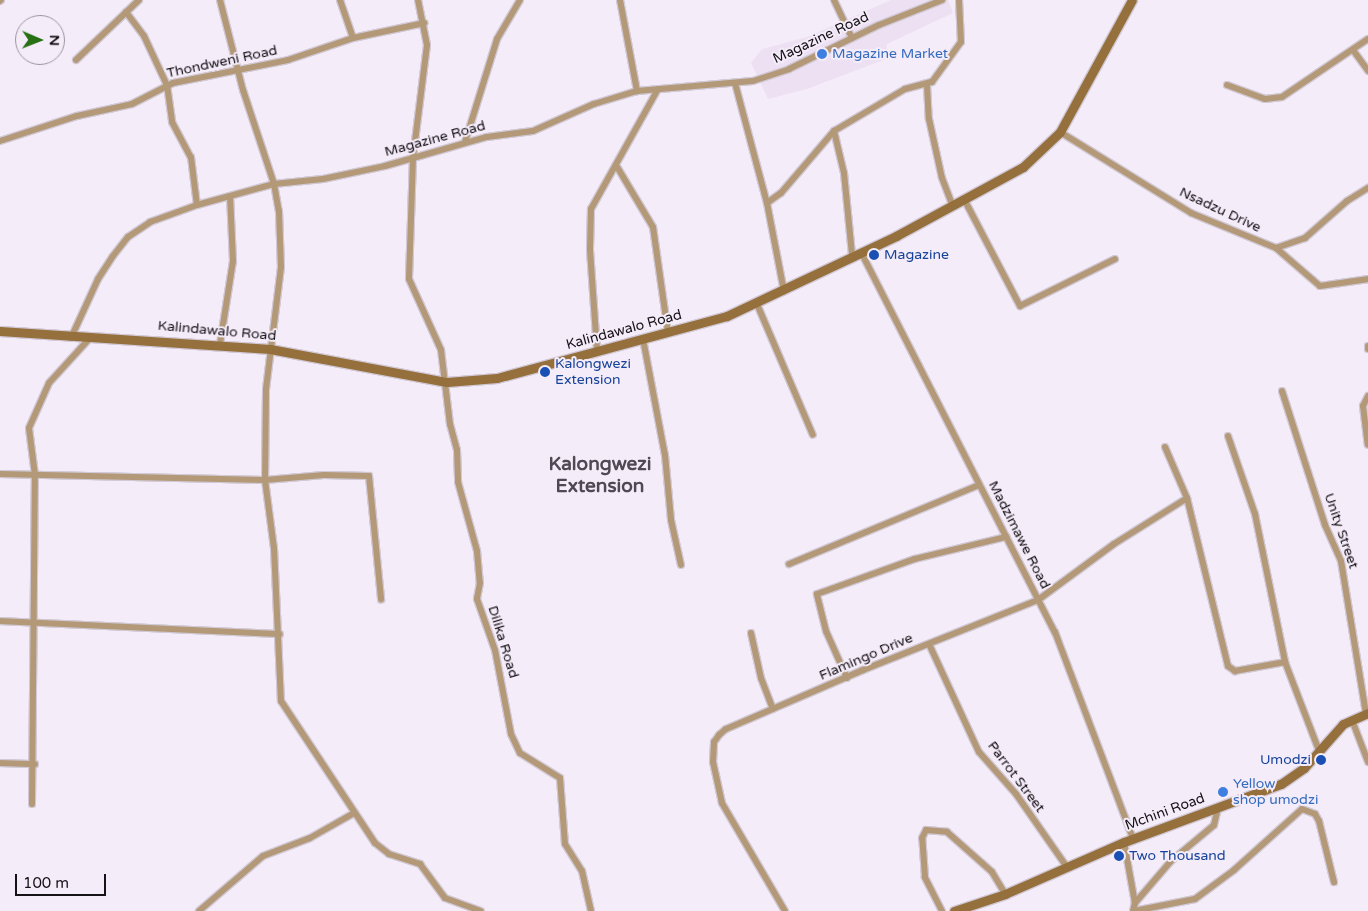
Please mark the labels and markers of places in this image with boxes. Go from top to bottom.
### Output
place label: Magazine Market [832,46,948,62]
marker: Magazine Market [816,48,828,60]
place label: Magazine [884,247,949,263]
marker: Magazine [868,249,880,261]
place label: Kalongwezi Extension [555,356,631,388]
marker: Kalongwezi Extension [539,366,551,378]
place label: Umodzi [1260,752,1311,768]
marker: Umodzi [1315,754,1327,766]
place label: Yellow shop umodzi [1233,776,1318,809]
marker: Yellow shop umodzi [1217,786,1229,798]
place label: Two Thousand [1129,848,1226,864]
marker: Two Thousand [1113,850,1125,862]

